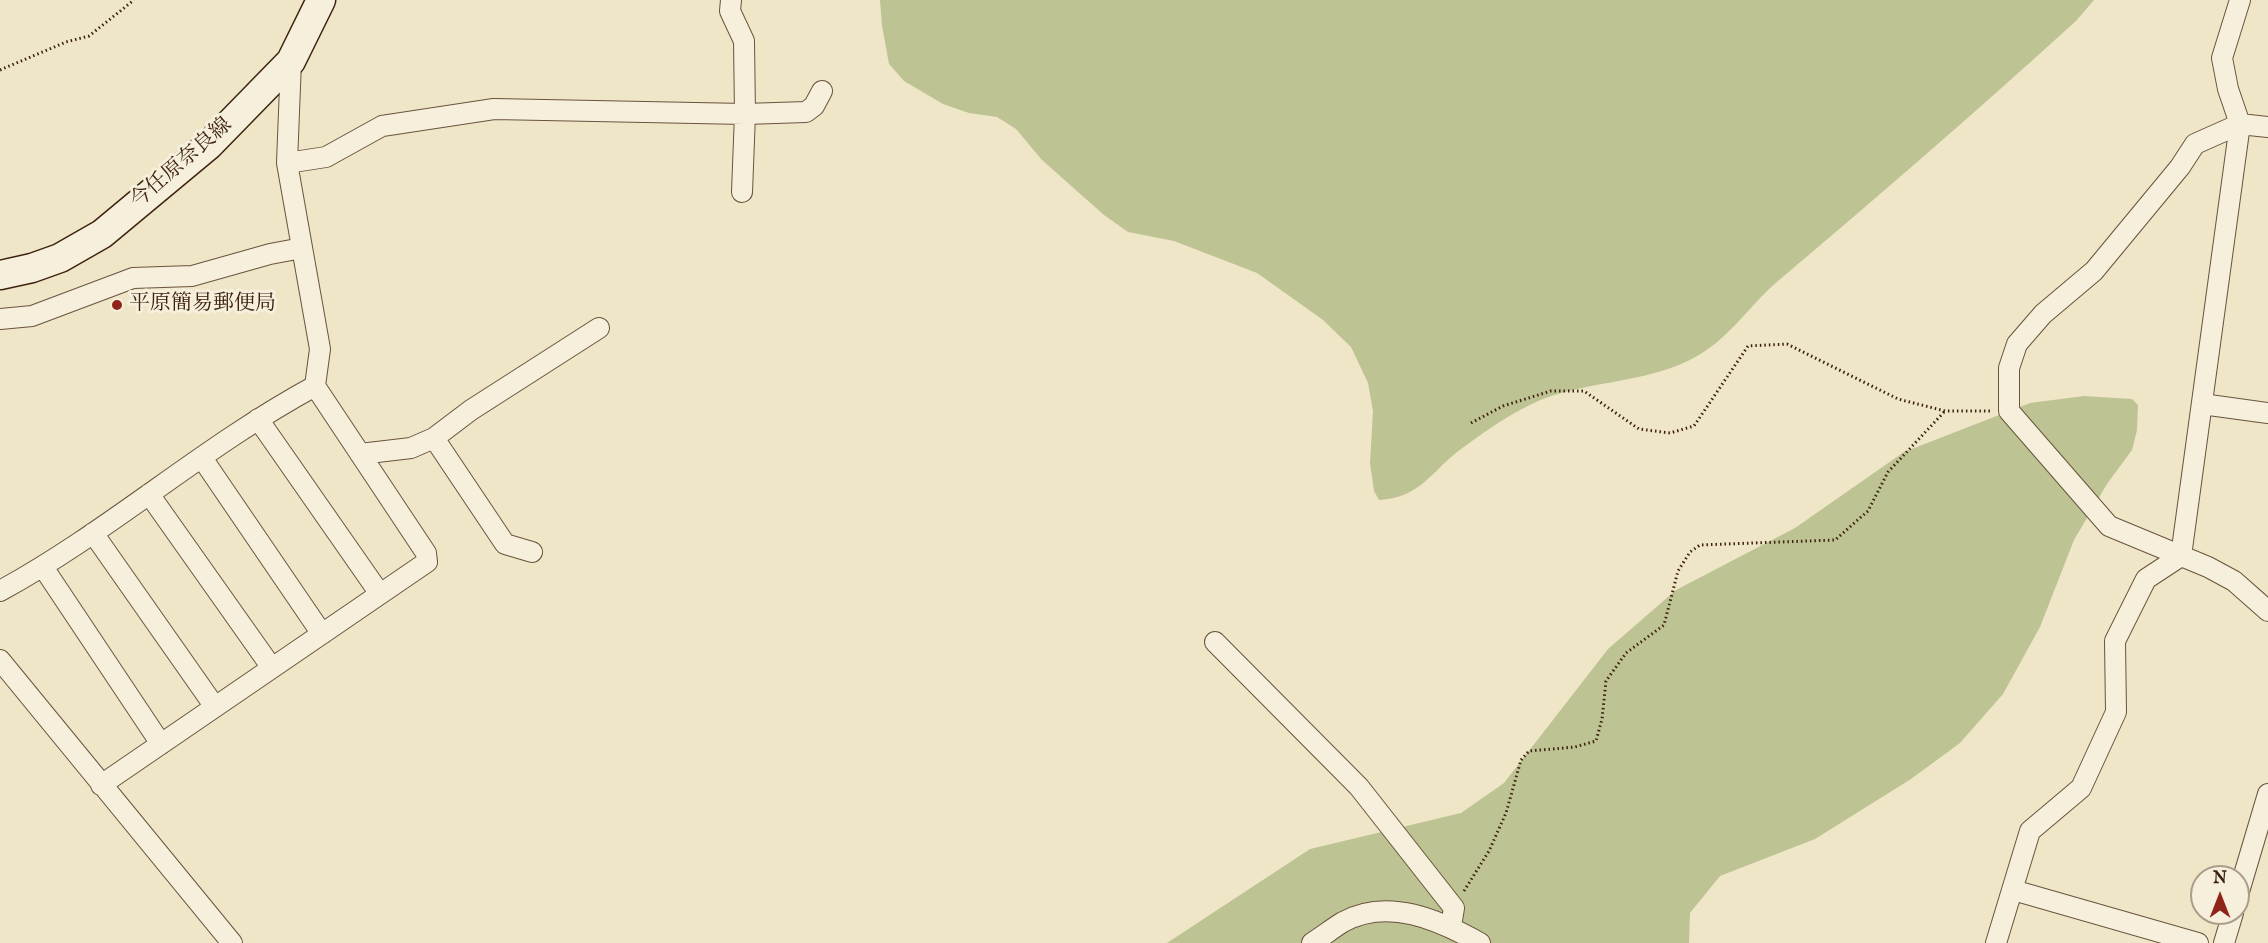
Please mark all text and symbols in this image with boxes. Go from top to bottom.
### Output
street label: 今任原奈良線 [126,113,238,215]
place label: 平原簡易郵便局 [129,292,276,318]
marker: 平原簡易郵便局 [110,298,124,312]
north arrow [2190,865,2250,925]
text: N [2213,869,2227,889]

